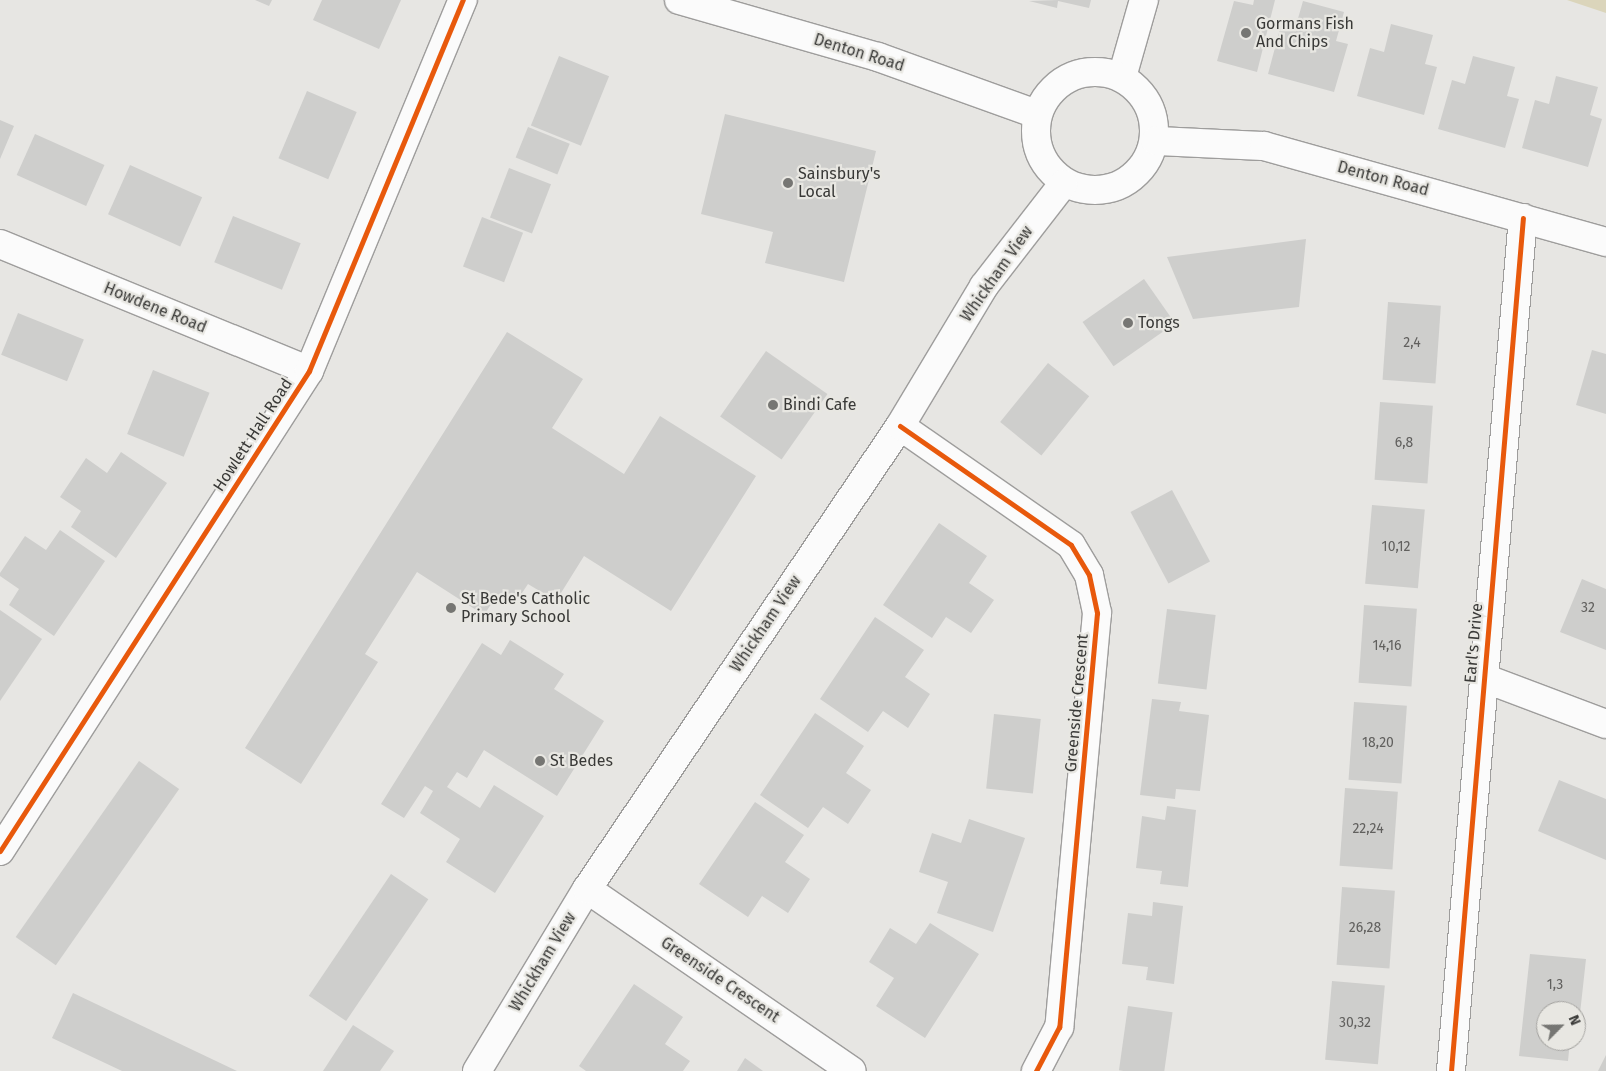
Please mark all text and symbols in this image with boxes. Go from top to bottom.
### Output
place label: Gormans Fish And Chips [1256,14,1354,52]
marker: Gormans Fish And Chips [1240,27,1252,39]
street label: Denton Road [811,30,907,76]
street label: Denton Road [1335,158,1431,200]
place label: Sainsbury's Local [798,164,880,202]
marker: Sainsbury's Local [782,177,794,189]
street label: Whickham View [957,222,1037,326]
street label: Howdene Road [101,279,209,337]
place label: Tongs [1138,313,1180,333]
marker: Tongs [1122,317,1134,329]
house number: 2,4 [1403,335,1421,351]
street label: Howlett Hall Road [209,375,297,495]
place label: Bindi Cafe [783,395,856,415]
marker: Bindi Cafe [767,399,779,411]
house number: 6,8 [1395,435,1413,451]
house number: 10,12 [1382,539,1410,555]
street label: Whickham View [727,572,805,676]
place label: St Bede's Catholic Primary School [461,589,590,627]
house number: 32 [1581,600,1595,616]
marker: St Bede's Catholic Primary School [445,602,457,614]
street label: Earl's Drive [1461,602,1487,684]
street label: Greenside Crescent [1061,633,1093,773]
house number: 14,16 [1373,638,1401,654]
house number: 18,20 [1362,735,1394,751]
place label: St Bedes [550,751,613,771]
marker: St Bedes [534,755,546,767]
house number: 22,24 [1352,821,1384,837]
street label: Whickham View [506,909,580,1015]
house number: 26,28 [1349,920,1381,936]
street label: Greenside Crescent [657,933,783,1027]
house number: 1,3 [1547,977,1563,993]
north arrow [1536,1001,1586,1051]
text: N [1565,1013,1584,1028]
house number: 30,32 [1339,1015,1371,1031]

